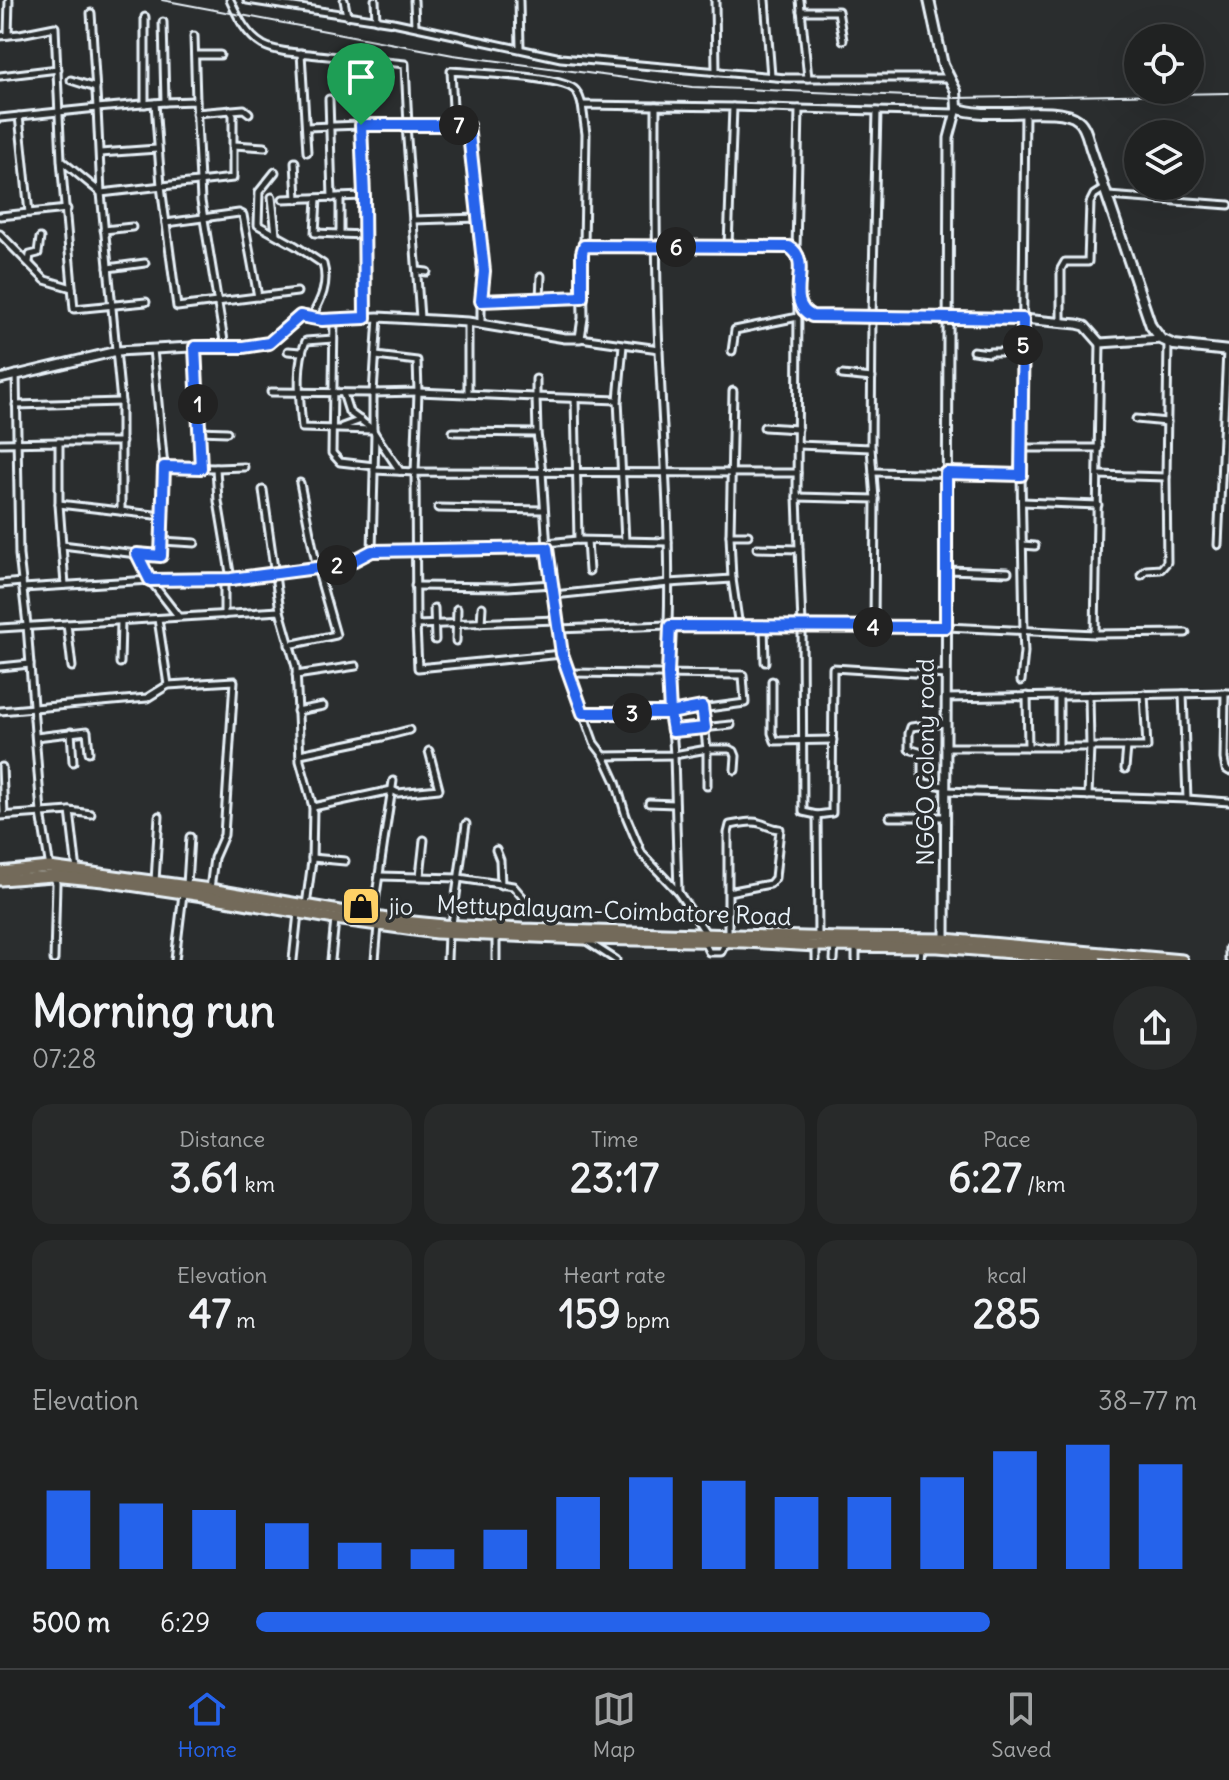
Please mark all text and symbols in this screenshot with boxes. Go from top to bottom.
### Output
map controls [1124,24,1204,200]
button: locate [1124,24,1204,104]
pin [327,43,395,125]
icon: arrive [339,55,383,99]
pin: 7 [439,105,479,145]
text: 7 [454,111,464,139]
button: layers [1124,120,1204,200]
pin: 6 [656,227,696,267]
text: 6 [670,233,682,261]
pin: 5 [1003,325,1043,365]
text: 5 [1017,331,1029,359]
pin: 1 [178,384,218,424]
text: 1 [194,390,202,418]
pin: 2 [317,545,357,585]
text: 2 [331,551,343,579]
pin: 4 [853,607,893,647]
text: 4 [867,613,879,641]
street label: NGGO Colony road [910,658,940,866]
pin: 3 [612,693,652,733]
text: 3 [626,699,638,727]
shop icon: jio [340,885,382,927]
street label: Mettupalayam-Coimbatore Road [436,889,792,931]
place label: jio [388,891,413,921]
text: Morning run [32,984,275,1039]
button: share [1113,986,1197,1070]
text: 07:28 [32,1042,97,1075]
text: Distance [179,1125,265,1153]
text: Time [591,1125,638,1153]
text: Pace [983,1125,1031,1153]
text: 3.61 [169,1153,239,1203]
text: 23:17 [570,1153,659,1203]
text: 6:27 [948,1153,1022,1203]
text: km [239,1170,275,1198]
text: /km [1022,1170,1066,1198]
text: Elevation [177,1261,267,1289]
text: Heart rate [563,1261,666,1289]
text: kcal [987,1261,1027,1289]
text: 47 [189,1289,231,1339]
text: 159 [559,1289,621,1339]
text: 285 [973,1289,1041,1339]
text: m [231,1306,256,1334]
text: bpm [621,1306,670,1334]
text: Elevation [32,1384,139,1417]
text: 38–77 m [1098,1384,1197,1417]
text: 500 m [32,1606,110,1639]
text: 6:29 [160,1606,210,1639]
tab: Home [178,1687,237,1763]
tab: Map [592,1687,636,1763]
tab: Saved [991,1687,1051,1763]

